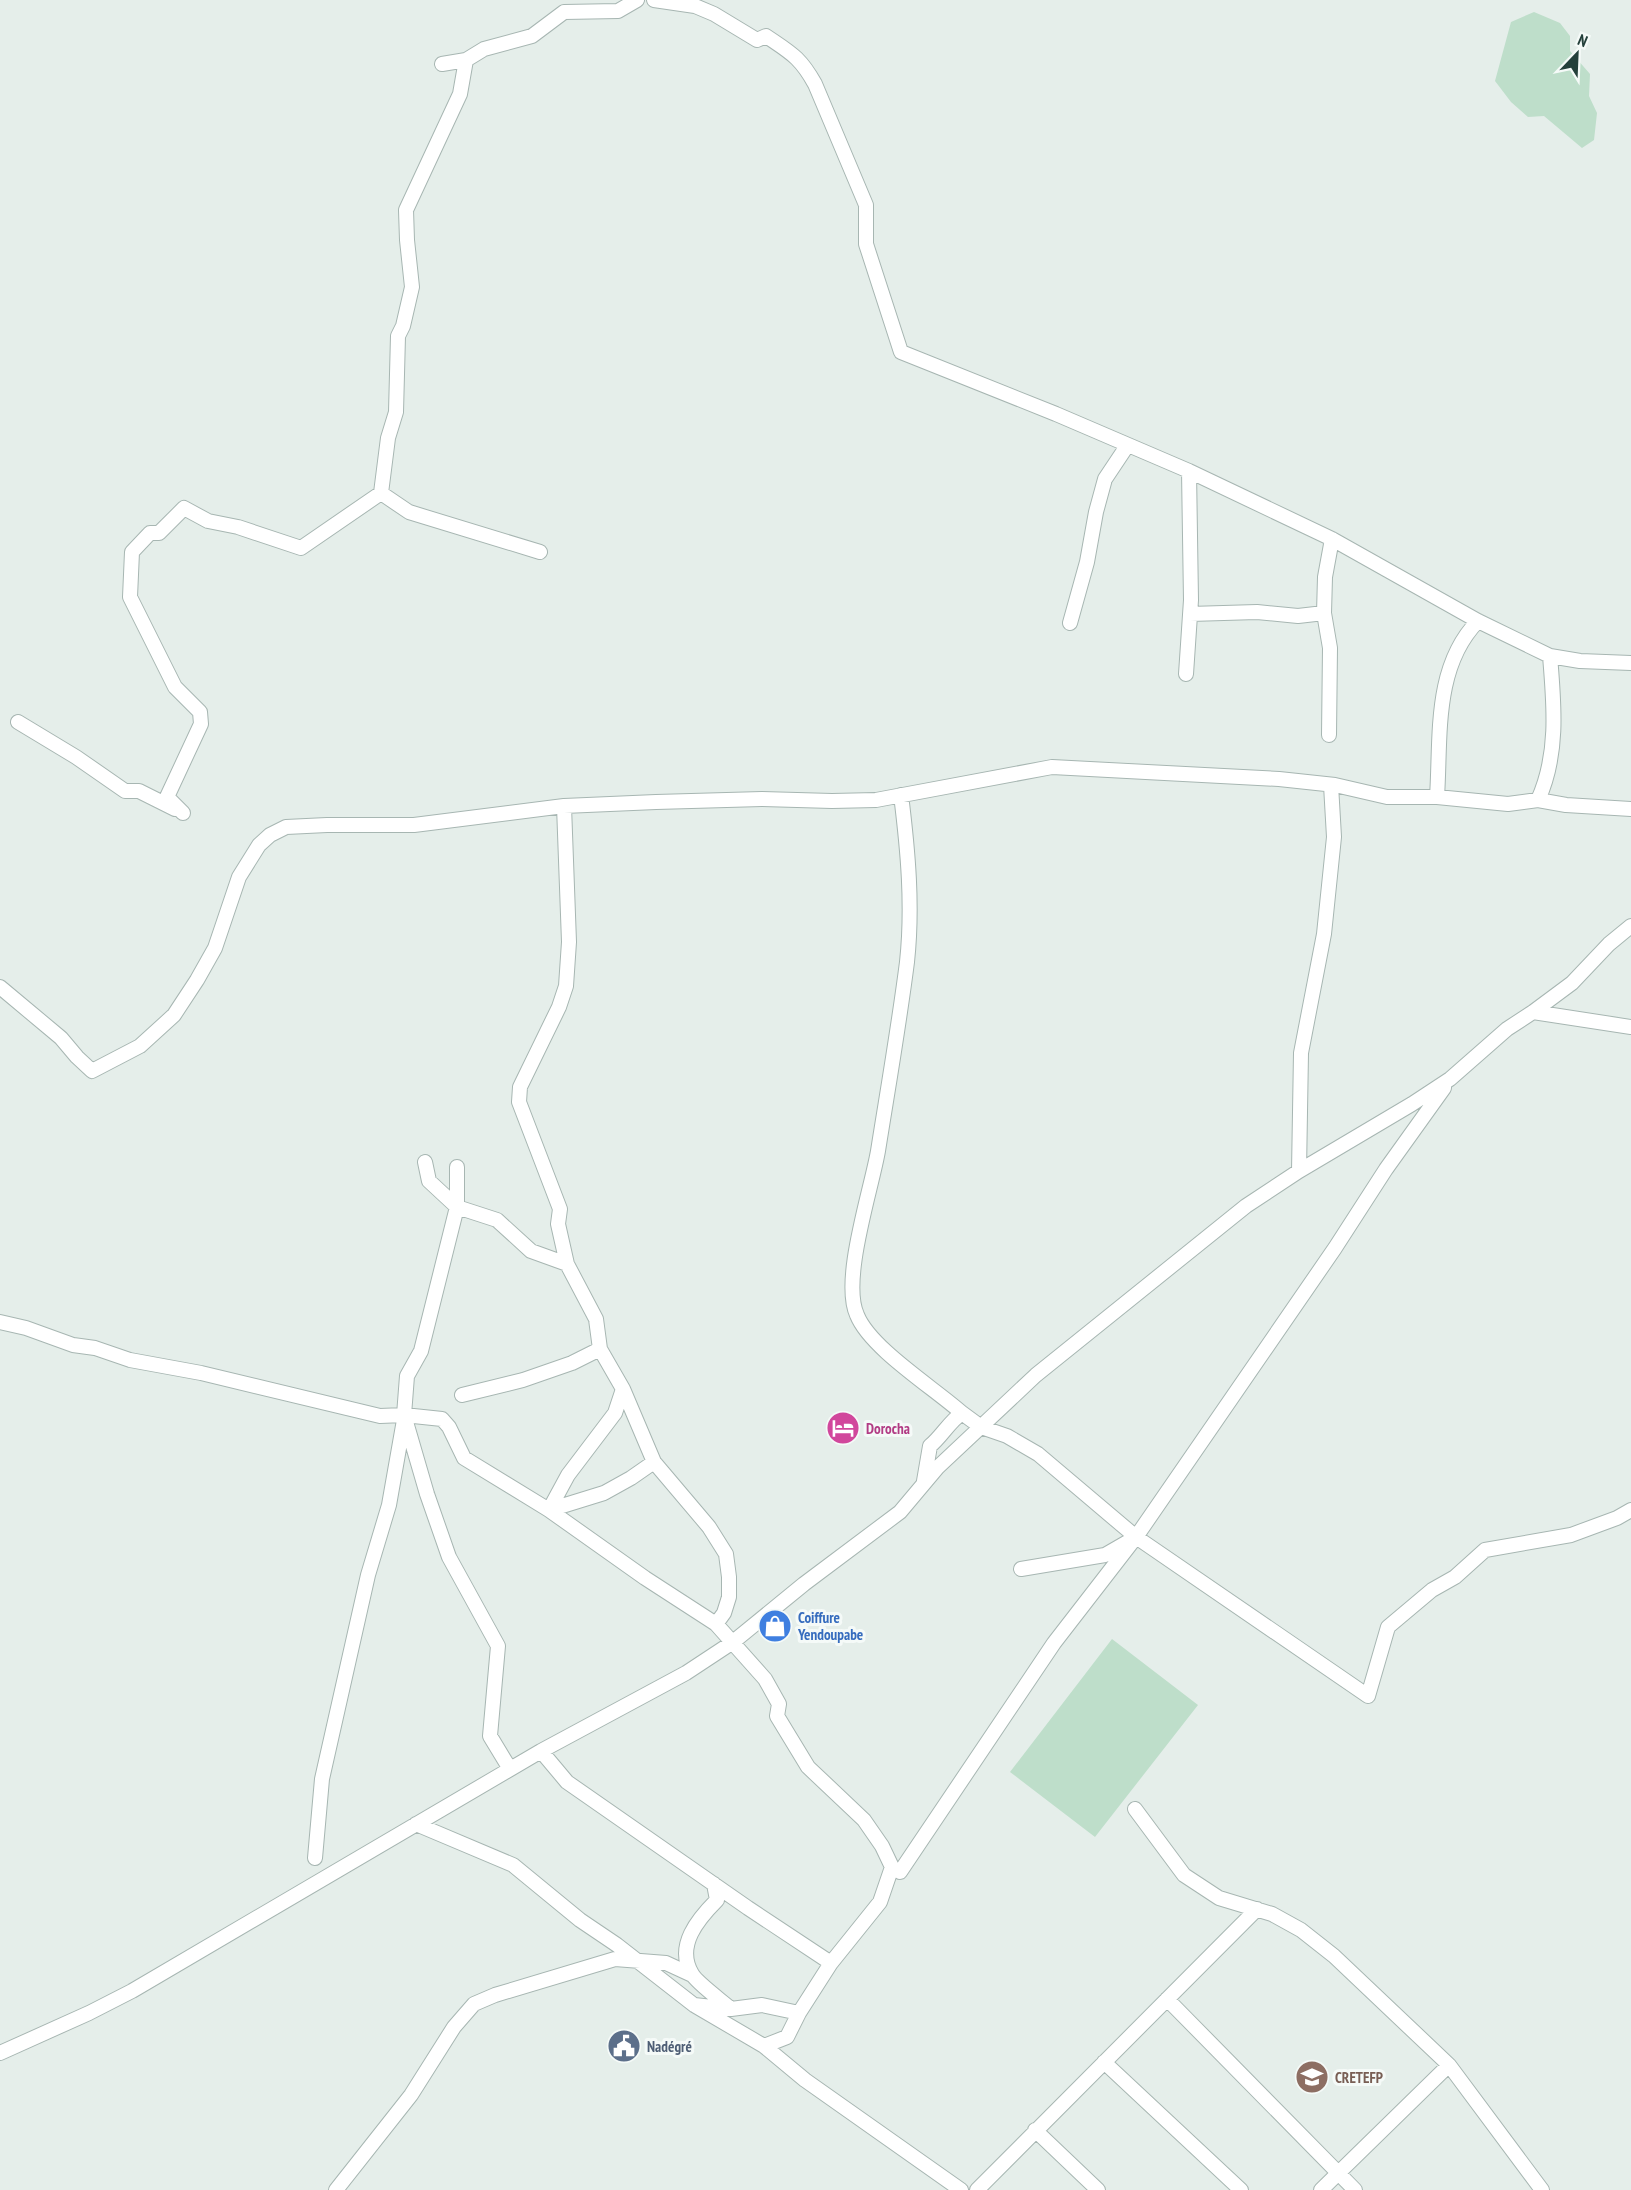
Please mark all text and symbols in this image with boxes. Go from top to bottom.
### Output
north arrow [1547,24,1607,84]
text: N [1575,29,1591,51]
hotel icon: Dorocha [825,1410,861,1446]
place label: Dorocha [866,1419,910,1438]
shop icon: Coiffure Yendoupabe [757,1608,793,1644]
place label: Coiffure Yendoupabe [797,1608,863,1644]
public building icon: Nadégré [606,2028,642,2064]
place label: Nadégré [647,2037,692,2056]
school or university icon: CRETEFP [1294,2059,1330,2095]
place label: CRETEFP [1335,2068,1383,2087]

